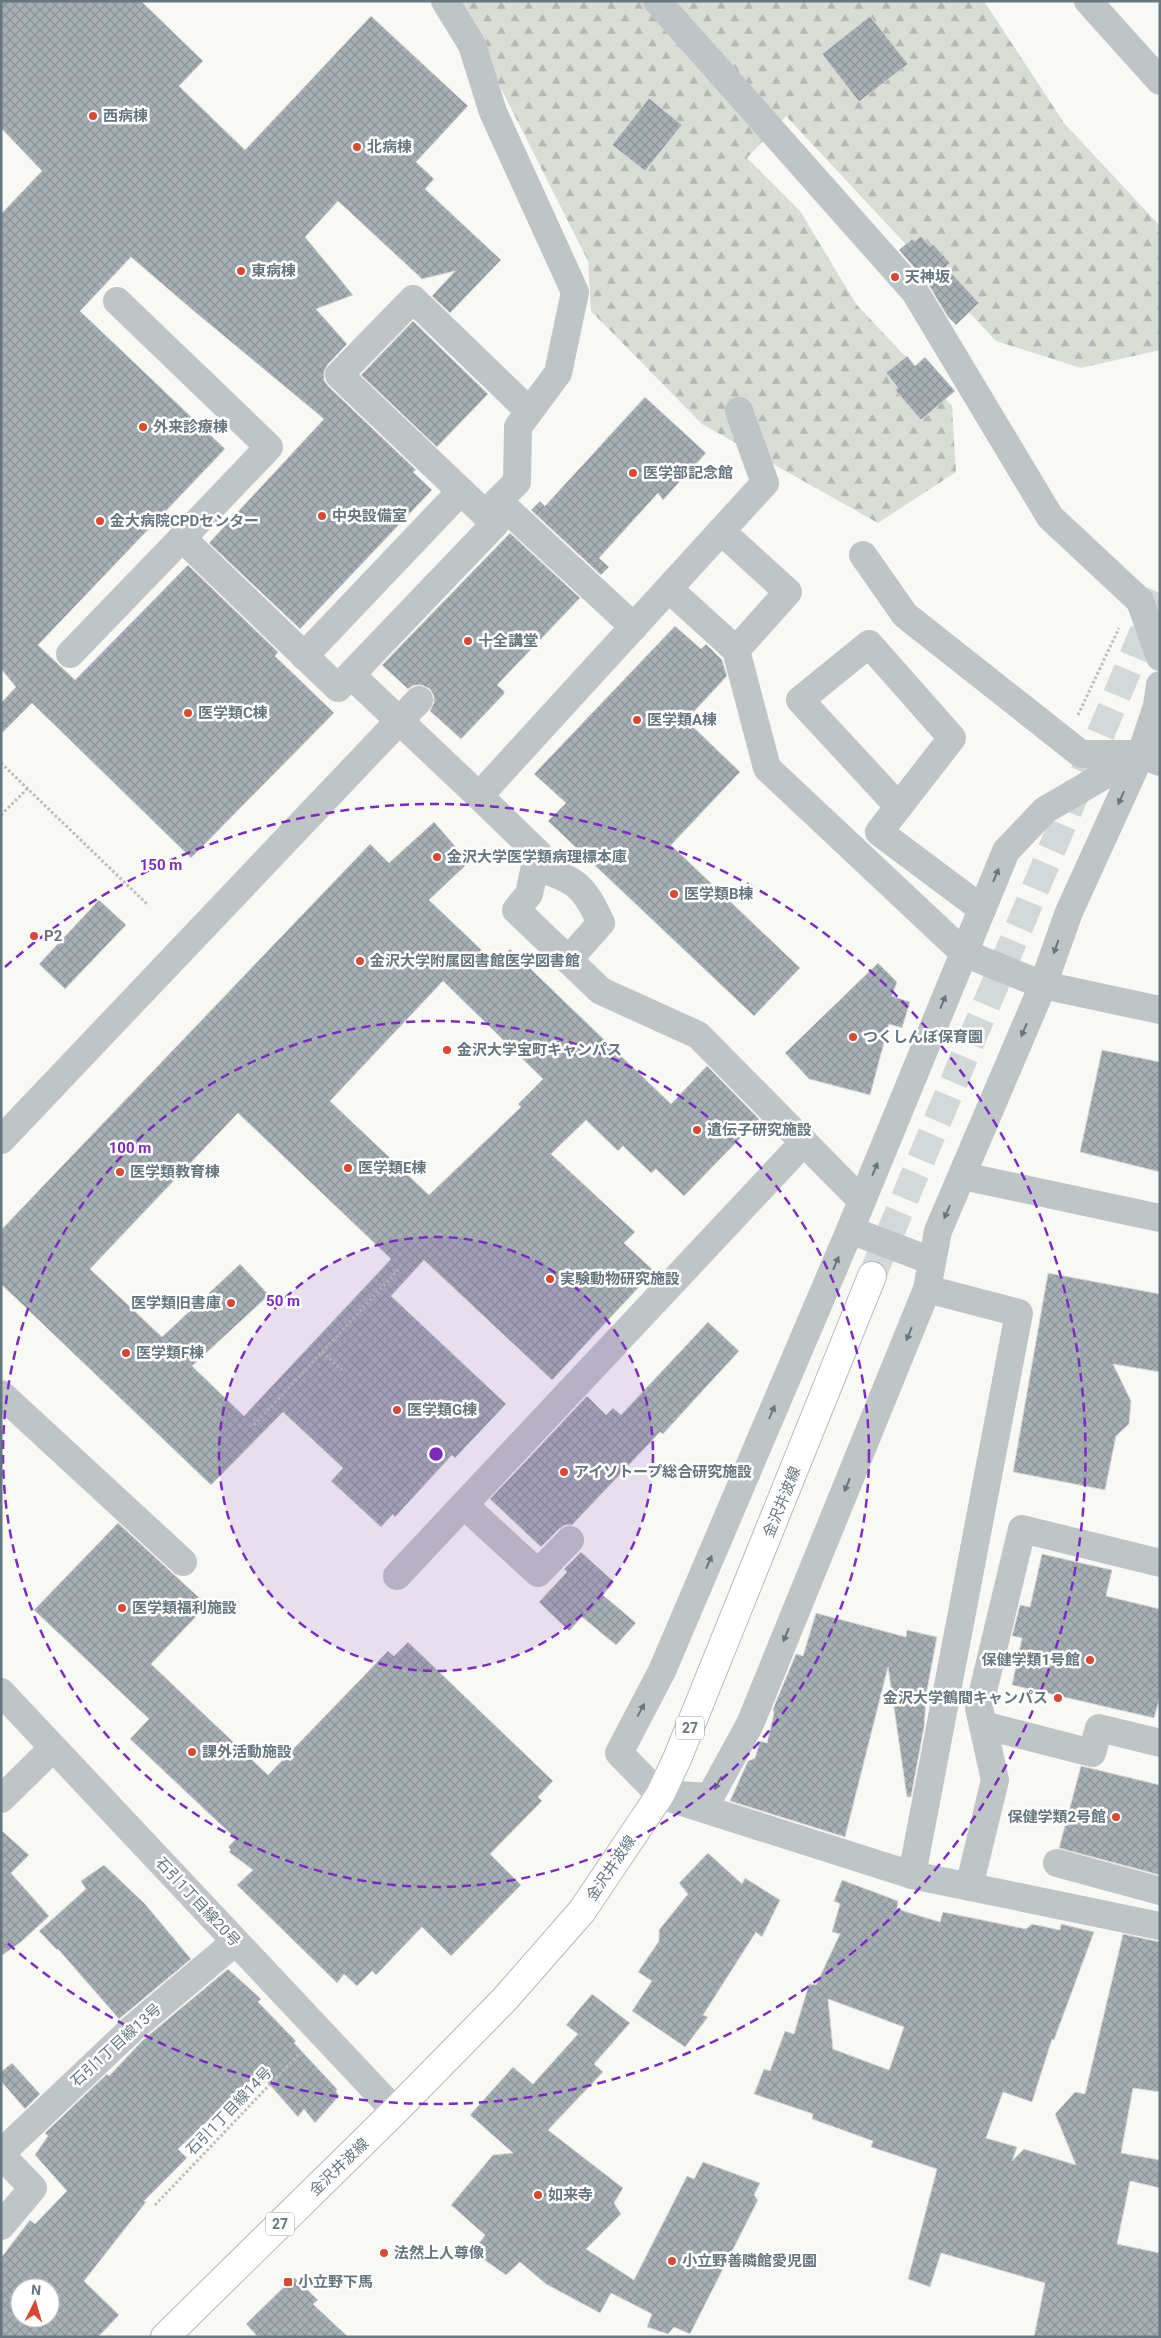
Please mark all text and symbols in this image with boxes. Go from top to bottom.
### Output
place label: 西病棟 [103,107,148,125]
marker: 西病棟 [87,110,99,122]
place label: 北病棟 [367,138,412,156]
marker: 北病棟 [351,141,363,153]
place label: 東病棟 [251,262,296,280]
marker: 東病棟 [235,265,247,277]
place label: 天神坂 [905,268,950,286]
marker: 天神坂 [889,271,901,283]
place label: 外来診療棟 [153,418,228,436]
marker: 外来診療棟 [137,421,149,433]
place label: 医学部記念館 [643,464,733,482]
marker: 医学部記念館 [627,467,639,479]
place label: 中央設備室 [332,507,407,525]
marker: 中央設備室 [316,510,328,522]
place label: 金大病院CPDセンター [110,512,259,530]
marker: 金大病院CPDセンター [94,515,106,527]
place label: 十全講堂 [478,632,538,650]
marker: 十全講堂 [462,635,474,647]
place label: 医学類C棟 [198,704,268,722]
marker: 医学類C棟 [182,707,194,719]
place label: 医学類A棟 [647,711,717,729]
marker: 医学類A棟 [631,714,643,726]
one-way arrow [1116,791,1124,805]
place label: 金沢大学医学類病理標本庫 [447,848,627,866]
marker: 金沢大学医学類病理標本庫 [431,851,443,863]
text: 150 m [140,856,182,874]
one-way arrow [992,867,1000,882]
place label: 医学類B棟 [684,885,754,903]
marker: 医学類B棟 [668,888,680,900]
place label: P2 [44,927,63,945]
marker: P2 [28,930,40,942]
one-way arrow [1052,940,1059,955]
place label: 金沢大学附属図書館医学図書館 [370,952,580,970]
marker: 金沢大学附属図書館医学図書館 [354,955,366,967]
one-way arrow [940,995,948,1010]
one-way arrow [1020,1023,1028,1038]
place label: つくしんぼ保育園 [863,1028,983,1046]
marker: つくしんぼ保育園 [847,1031,859,1043]
place label: 金沢大学宝町キャンパス [457,1041,622,1059]
marker: 金沢大学宝町キャンパス [441,1044,453,1056]
place label: 遺伝子研究施設 [707,1121,812,1139]
marker: 遺伝子研究施設 [691,1124,703,1136]
text: 100 m [109,1139,151,1157]
place label: 医学類E棟 [358,1159,426,1177]
one-way arrow [871,1161,879,1176]
marker: 医学類E棟 [342,1162,354,1174]
place label: 医学類教育棟 [130,1163,220,1181]
marker: 医学類教育棟 [114,1166,126,1178]
one-way arrow [942,1204,951,1219]
one-way arrow [833,1256,841,1270]
place label: 実験動物研究施設 [560,1270,680,1288]
marker: 実験動物研究施設 [544,1273,556,1285]
text: 50 m [266,1292,300,1310]
place label: 医学類旧書庫 [131,1294,221,1312]
marker: 医学類旧書庫 [225,1297,237,1309]
one-way arrow [904,1327,912,1342]
place label: 医学類F棟 [136,1344,204,1362]
marker: 医学類F棟 [120,1347,132,1359]
place label: 医学類G棟 [407,1401,477,1419]
marker: 医学類G棟 [391,1404,403,1416]
one-way arrow [769,1405,777,1419]
centre of rings [427,1445,445,1463]
place label: アイソトープ総合研究施設 [574,1463,752,1481]
street label: 金沢井波線 [760,1464,804,1540]
marker: アイソトープ総合研究施設 [558,1466,570,1478]
one-way arrow [843,1478,851,1492]
one-way arrow [705,1555,713,1569]
place label: 医学類福利施設 [132,1599,237,1617]
marker: 医学類福利施設 [116,1602,128,1614]
one-way arrow [782,1628,789,1643]
place label: 保健学類1号館 [981,1651,1080,1669]
marker: 保健学類1号館 [1084,1654,1096,1666]
place label: 金沢大学鶴間キャンパス [883,1689,1048,1707]
marker: 金沢大学鶴間キャンパス [1052,1692,1064,1704]
one-way arrow [637,1703,646,1716]
road number: 27 [676,1716,704,1740]
place label: 課外活動施設 [202,1743,292,1761]
marker: 課外活動施設 [186,1746,198,1758]
one-way arrow [714,1775,722,1790]
place label: 保健学類2号館 [1007,1808,1106,1826]
marker: 保健学類2号館 [1110,1811,1122,1823]
street label: 金沢井波線 [583,1832,639,1904]
street label: 石引1丁目線20号 [152,1854,244,1950]
street label: 石引1丁目線13号 [67,2000,165,2090]
street label: 石引1丁目線14号 [182,2063,276,2159]
street label: 金沢井波線 [306,2134,372,2200]
place label: 如来寺 [548,2186,593,2204]
marker: 如来寺 [532,2189,544,2201]
road number: 27 [266,2212,294,2236]
place label: 法然上人尊像 [394,2244,484,2262]
marker: 法然上人尊像 [378,2247,390,2259]
place label: 小立野善隣館愛児園 [682,2252,817,2270]
marker: 小立野善隣館愛児園 [666,2255,678,2267]
place label: 小立野下馬 [298,2273,373,2291]
marker: 小立野下馬 [282,2276,294,2288]
north arrow [10,2278,60,2328]
text: N [31,2282,42,2298]

